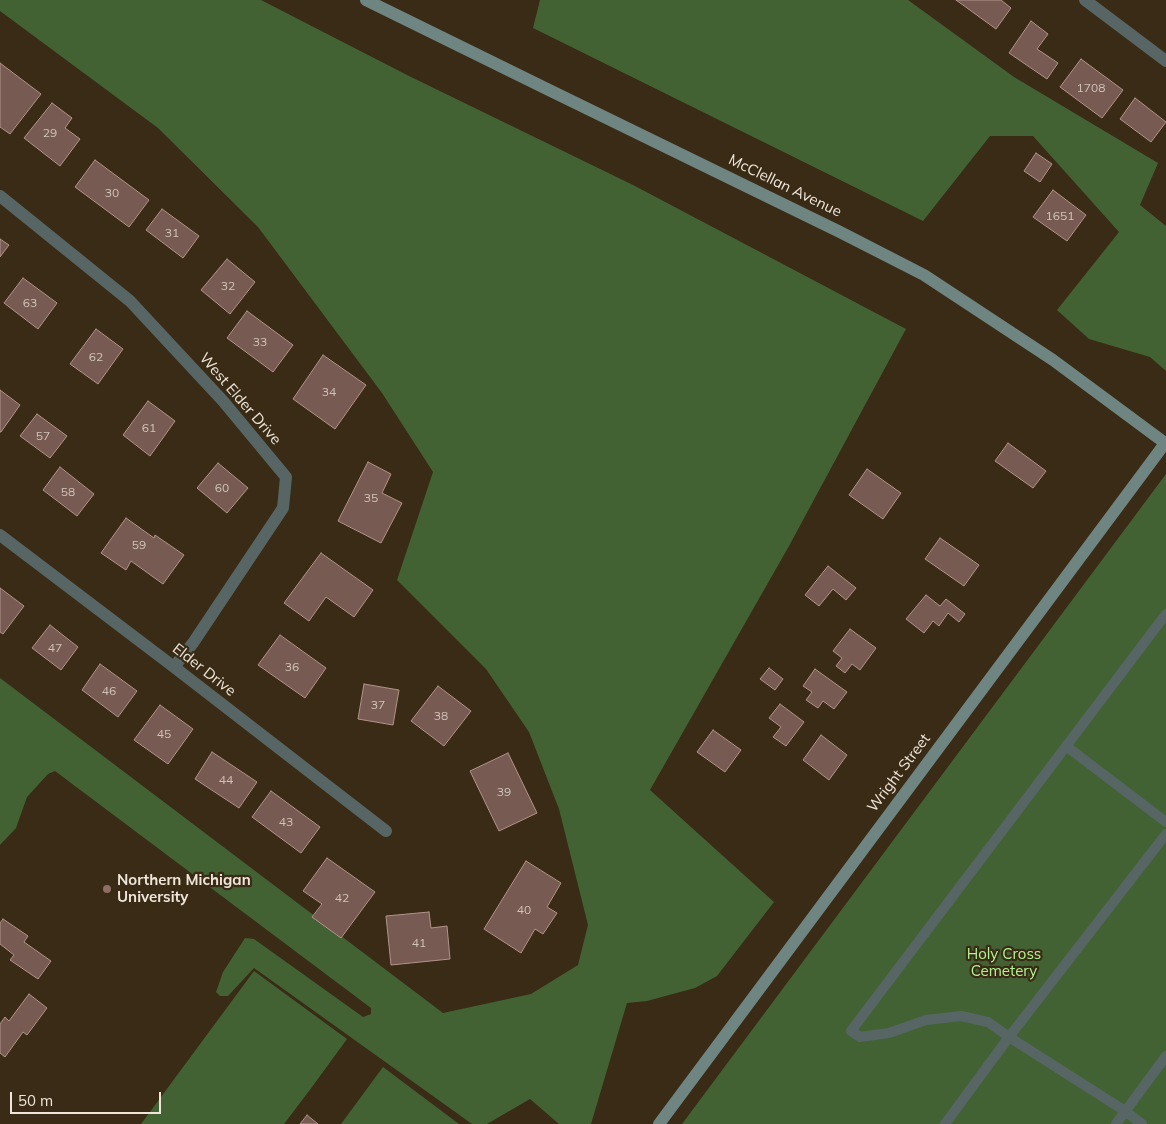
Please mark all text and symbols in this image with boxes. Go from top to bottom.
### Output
house number: 1708 [1077,81,1105,95]
house number: 29 [43,126,57,140]
street label: McClellan Avenue [726,151,844,221]
house number: 30 [105,186,119,200]
house number: 1651 [1046,209,1074,223]
house number: 31 [165,226,179,240]
house number: 32 [221,279,235,293]
house number: 63 [23,296,37,310]
house number: 33 [253,335,267,349]
street label: West Elder Drive [195,349,285,449]
house number: 62 [89,350,103,364]
house number: 34 [322,385,336,399]
house number: 61 [142,421,156,435]
house number: 57 [36,429,50,443]
house number: 60 [215,481,229,495]
house number: 58 [61,485,75,499]
house number: 35 [364,491,378,505]
house number: 59 [132,538,146,552]
street label: Elder Drive [169,640,239,700]
house number: 47 [48,641,62,655]
house number: 36 [285,660,299,674]
house number: 46 [102,684,116,698]
house number: 37 [371,698,385,712]
house number: 38 [434,709,448,723]
house number: 45 [157,727,171,741]
street label: Wright Street [864,730,934,816]
house number: 44 [219,773,233,787]
house number: 39 [497,785,511,799]
house number: 43 [279,815,293,829]
place label: Northern Michigan University [117,871,251,906]
marker: Northern Michigan University [101,883,113,895]
house number: 42 [335,891,349,905]
house number: 40 [517,903,531,917]
house number: 41 [412,936,426,950]
park label: Holy Cross Cemetery [967,945,1041,980]
scale bar [12,1082,164,1114]
text: 50 m [18,1091,53,1110]

